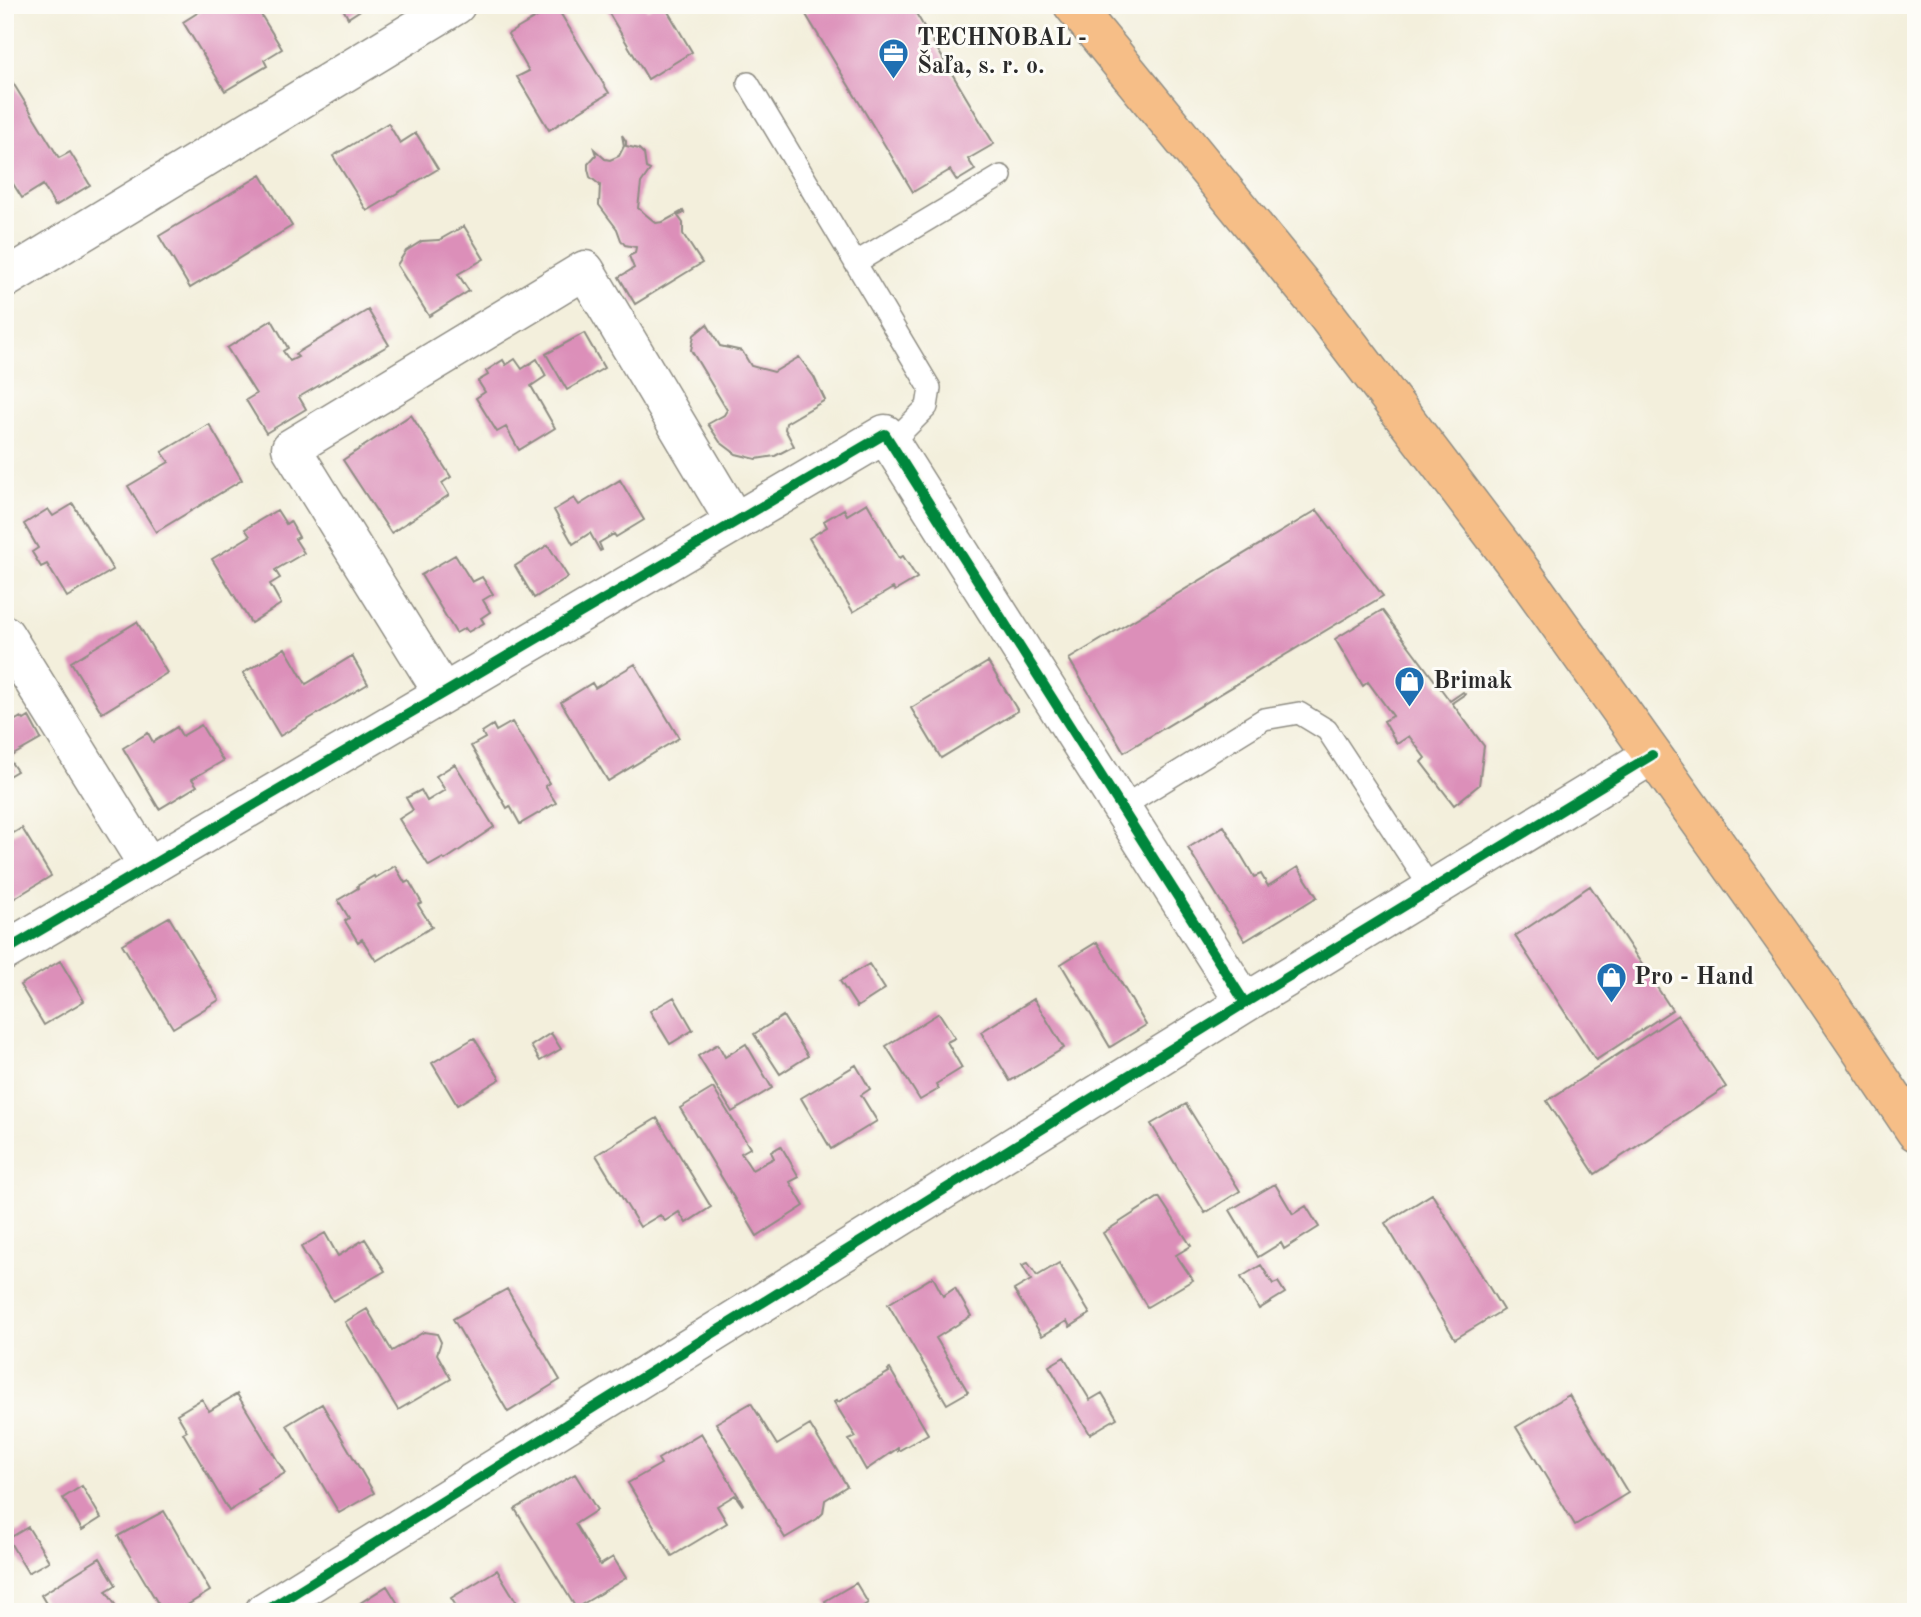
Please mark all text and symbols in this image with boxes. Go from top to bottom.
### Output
place label: TECHNOBAL - Šaľa, s. r. o. [917,27,1087,79]
office icon: TECHNOBAL - Šaľa, s. r. o. [877,36,911,80]
shop icon: Brimak [1393,665,1427,709]
place label: Brimak [1433,670,1512,694]
shop icon: Pro - Hand [1594,961,1628,1005]
place label: Pro - Hand [1634,966,1754,990]

